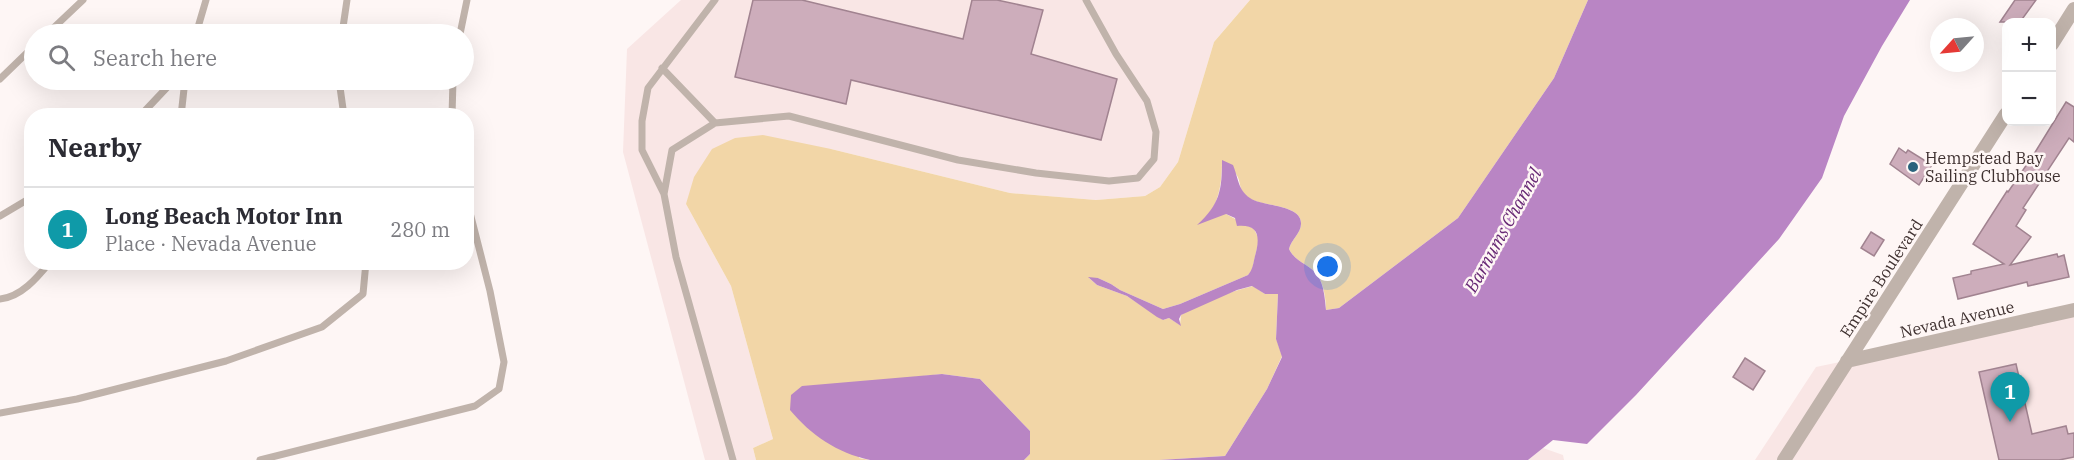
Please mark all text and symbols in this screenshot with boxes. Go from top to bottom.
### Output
north arrow [1930,18,1984,72]
map controls [2002,18,2056,126]
button: + [2002,18,2056,72]
search box [24,24,474,90]
icon: search [45,41,78,74]
text: Search here [93,43,217,72]
button: − [2002,72,2056,126]
text: Nearby [48,130,142,164]
place label: Hempstead Bay Sailing Clubhouse [1925,148,2061,186]
marker: Hempstead Bay Sailing Clubhouse [1906,160,1920,174]
water label: Barnums Channel [1459,163,1547,297]
text: Long Beach Motor Inn [105,201,343,230]
street label: Empire Boulevard [1835,215,1927,341]
text: 1 [62,216,74,243]
text: 280 m [390,216,450,243]
text: Place · Nevada Avenue [105,230,317,257]
your location [1313,252,1342,281]
street label: Nevada Avenue [1898,296,2016,342]
pin: 1 [1990,372,2030,422]

